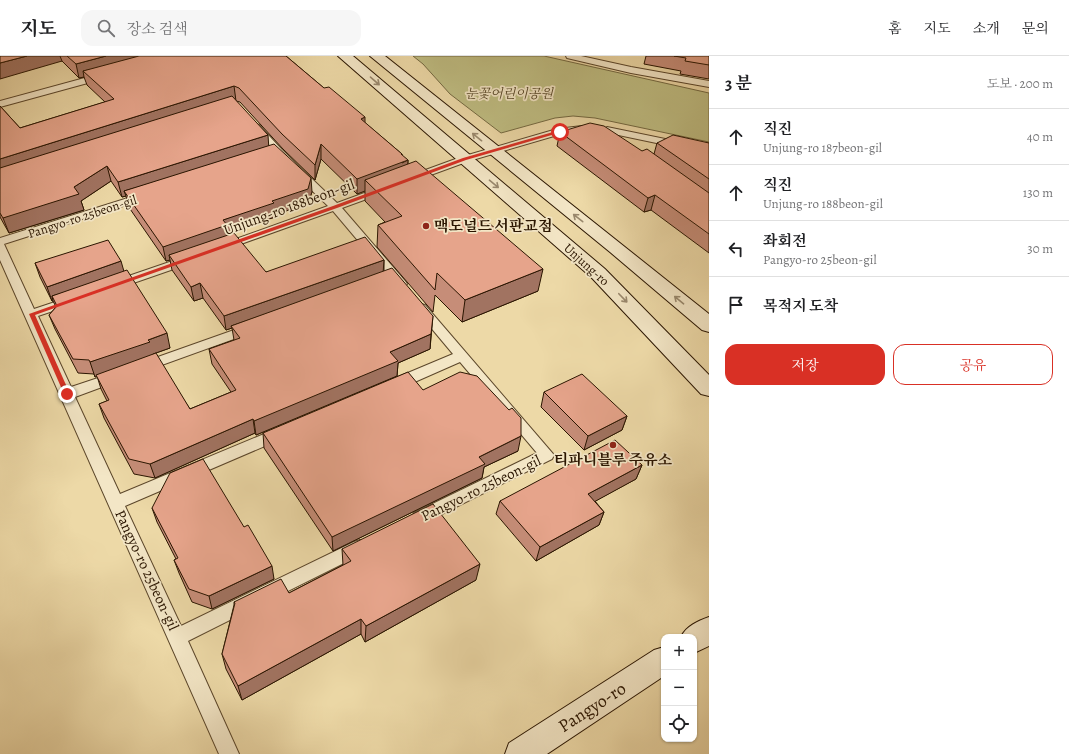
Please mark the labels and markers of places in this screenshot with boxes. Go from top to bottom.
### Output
place label: 맥도널드 서판교점 [434,216,553,236]
marker: 맥도널드 서판교점 [421,221,431,231]
marker: 티파니블루 주유소 [608,440,618,450]
place label: 티파니블루 주유소 [554,450,673,470]

